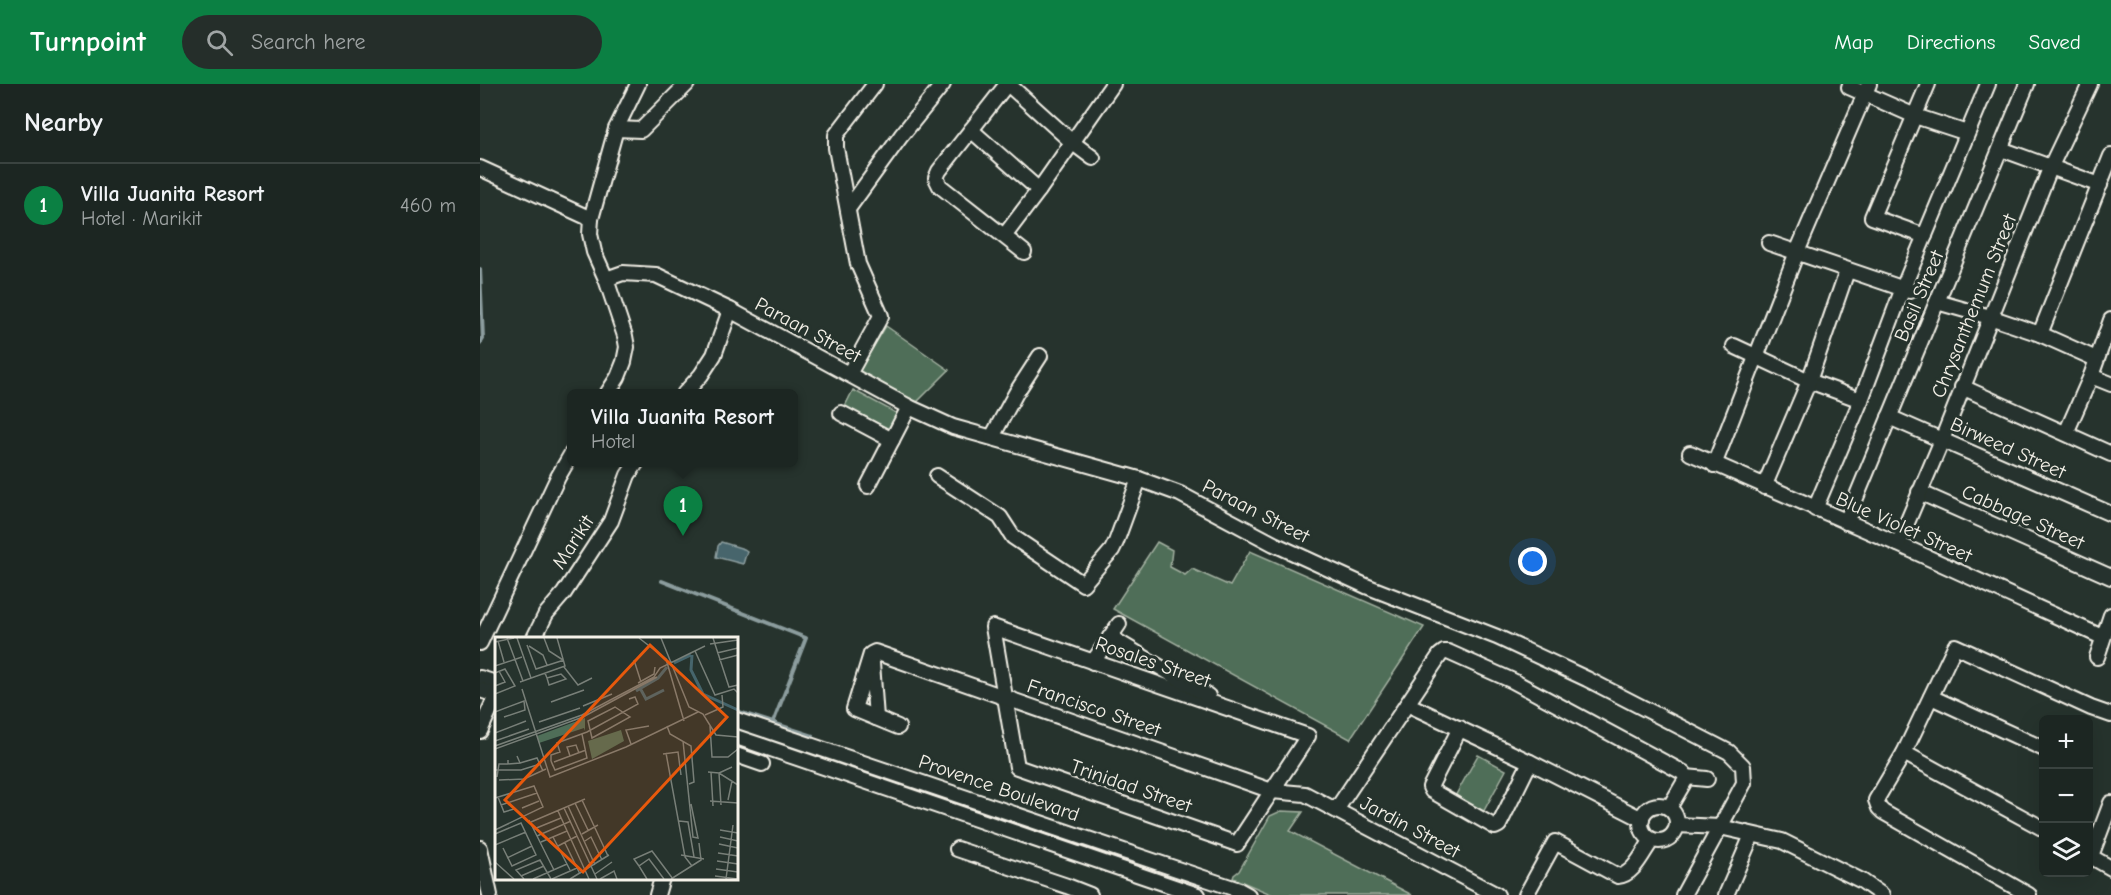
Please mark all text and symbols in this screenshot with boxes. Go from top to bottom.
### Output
search box [182,15,602,69]
text: Turnpoint [30,26,146,58]
icon: search [203,26,236,59]
text: Search here [251,29,365,55]
text: Map [1834,30,1874,54]
text: Directions [1907,30,1996,54]
text: Saved [2029,30,2081,54]
text: Nearby [24,108,103,138]
text: Villa Juanita Resort [81,181,264,207]
text: 1 [40,194,47,217]
text: 460 m [400,194,456,217]
text: Hotel · Marikit [81,207,202,230]
street label: Chrysanthemum Street [1927,210,2022,401]
street label: Basil Street [1890,246,1949,345]
street label: Paraan Street [751,292,866,368]
popup [567,389,798,467]
text: Villa Juanita Resort [591,404,774,430]
street label: Birweed Street [1947,412,2070,484]
text: Hotel [591,430,635,453]
street label: Paraan Street [1199,474,1314,548]
street label: Cabbage Street [1958,480,2089,555]
pin: 1 [664,486,702,536]
street label: Blue Violet Street [1832,487,1977,568]
street label: Marikit [547,510,600,573]
your location [1518,547,1547,576]
street label: Rosales Street [1092,632,1215,693]
inset map [495,637,738,880]
street label: Francisco Street [1024,674,1165,742]
map controls [2039,715,2093,877]
button: + [2039,715,2093,769]
street label: Provence Boulevard [916,750,1082,826]
street label: Trinidad Street [1067,754,1196,818]
button: − [2039,769,2093,823]
street label: Jardin Street [1356,791,1465,864]
button: layers [2039,823,2093,877]

